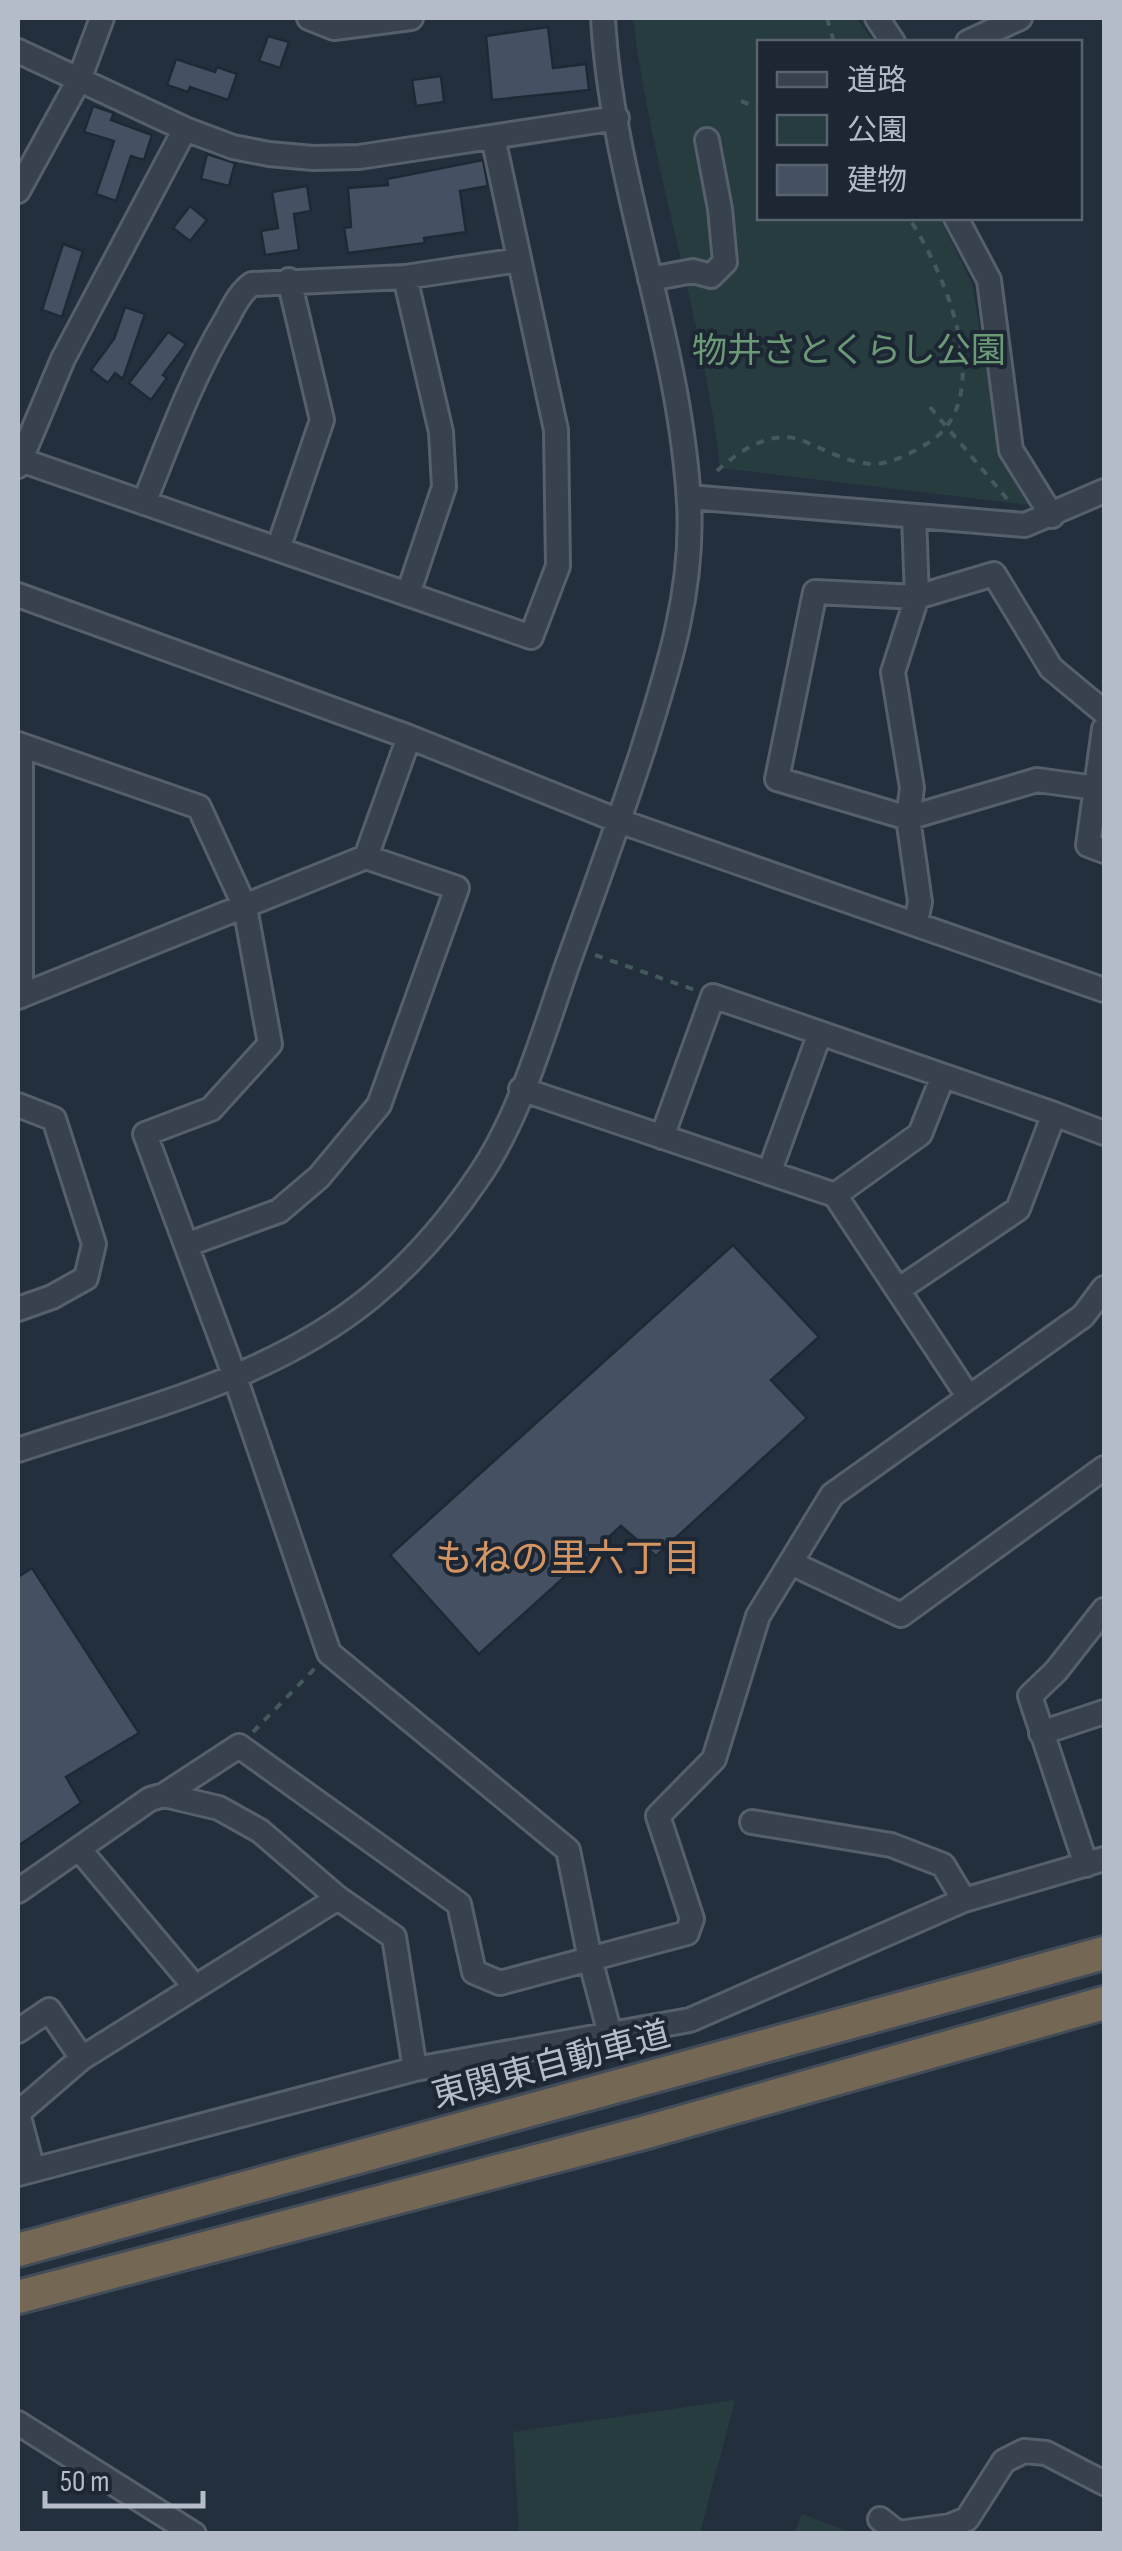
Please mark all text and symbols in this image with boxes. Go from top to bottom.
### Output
legend [757,40,1082,220]
text: 道路 [847,63,907,99]
text: 公園 [847,113,907,149]
text: 建物 [847,163,907,199]
park label: 物井さとくらし公園 [692,330,1006,373]
district label: もねの里六丁目 [435,1537,701,1582]
street label: 東関東自動車道 [427,2013,675,2118]
scale bar [45,2446,202,2508]
text: 50 m [60,2464,109,2500]

